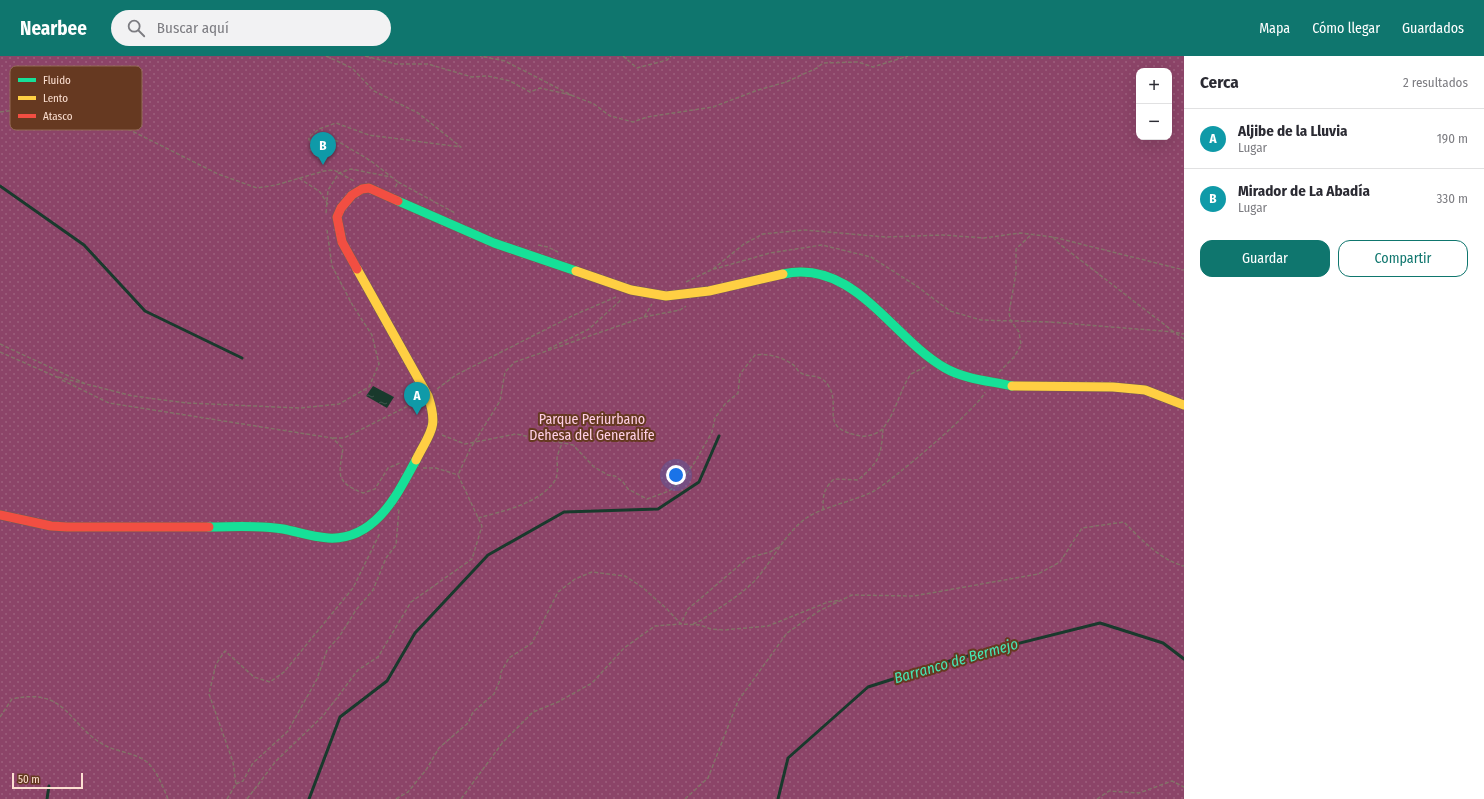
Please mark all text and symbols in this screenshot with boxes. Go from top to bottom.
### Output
search box [111,10,391,46]
text: Nearbee [20,17,87,40]
icon: search [125,17,147,39]
text: Buscar aquí [157,19,229,37]
text: Mapa [1259,20,1290,37]
text: Cómo llegar [1312,20,1380,37]
text: Guardados [1402,20,1464,37]
legend [10,66,142,130]
map controls [1136,68,1172,140]
button: + [1136,68,1172,104]
text: Cerca [1200,72,1239,93]
text: Fluido [43,74,71,87]
text: 2 resultados [1403,75,1468,90]
text: Lento [43,92,68,105]
button: − [1136,104,1172,140]
text: Atasco [43,110,73,123]
text: Aljibe de la Lluvia [1238,122,1347,140]
text: A [1209,131,1217,146]
text: 190 m [1437,131,1468,146]
pin: B [310,132,336,165]
text: Lugar [1238,140,1267,155]
text: Mirador de La Abadía [1238,182,1370,200]
text: B [1209,191,1217,206]
text: 330 m [1436,191,1468,206]
text: Lugar [1238,200,1267,215]
button: Guardar [1200,240,1330,277]
button: Compartir [1338,240,1468,277]
pin: A [404,382,430,415]
park label: Parque Periurbano Dehesa del Generalife [529,411,655,444]
your location [666,465,686,485]
water label: Barranco de Bermejo [892,635,1020,687]
scale bar [12,771,83,790]
text: 50 m [18,773,40,786]

